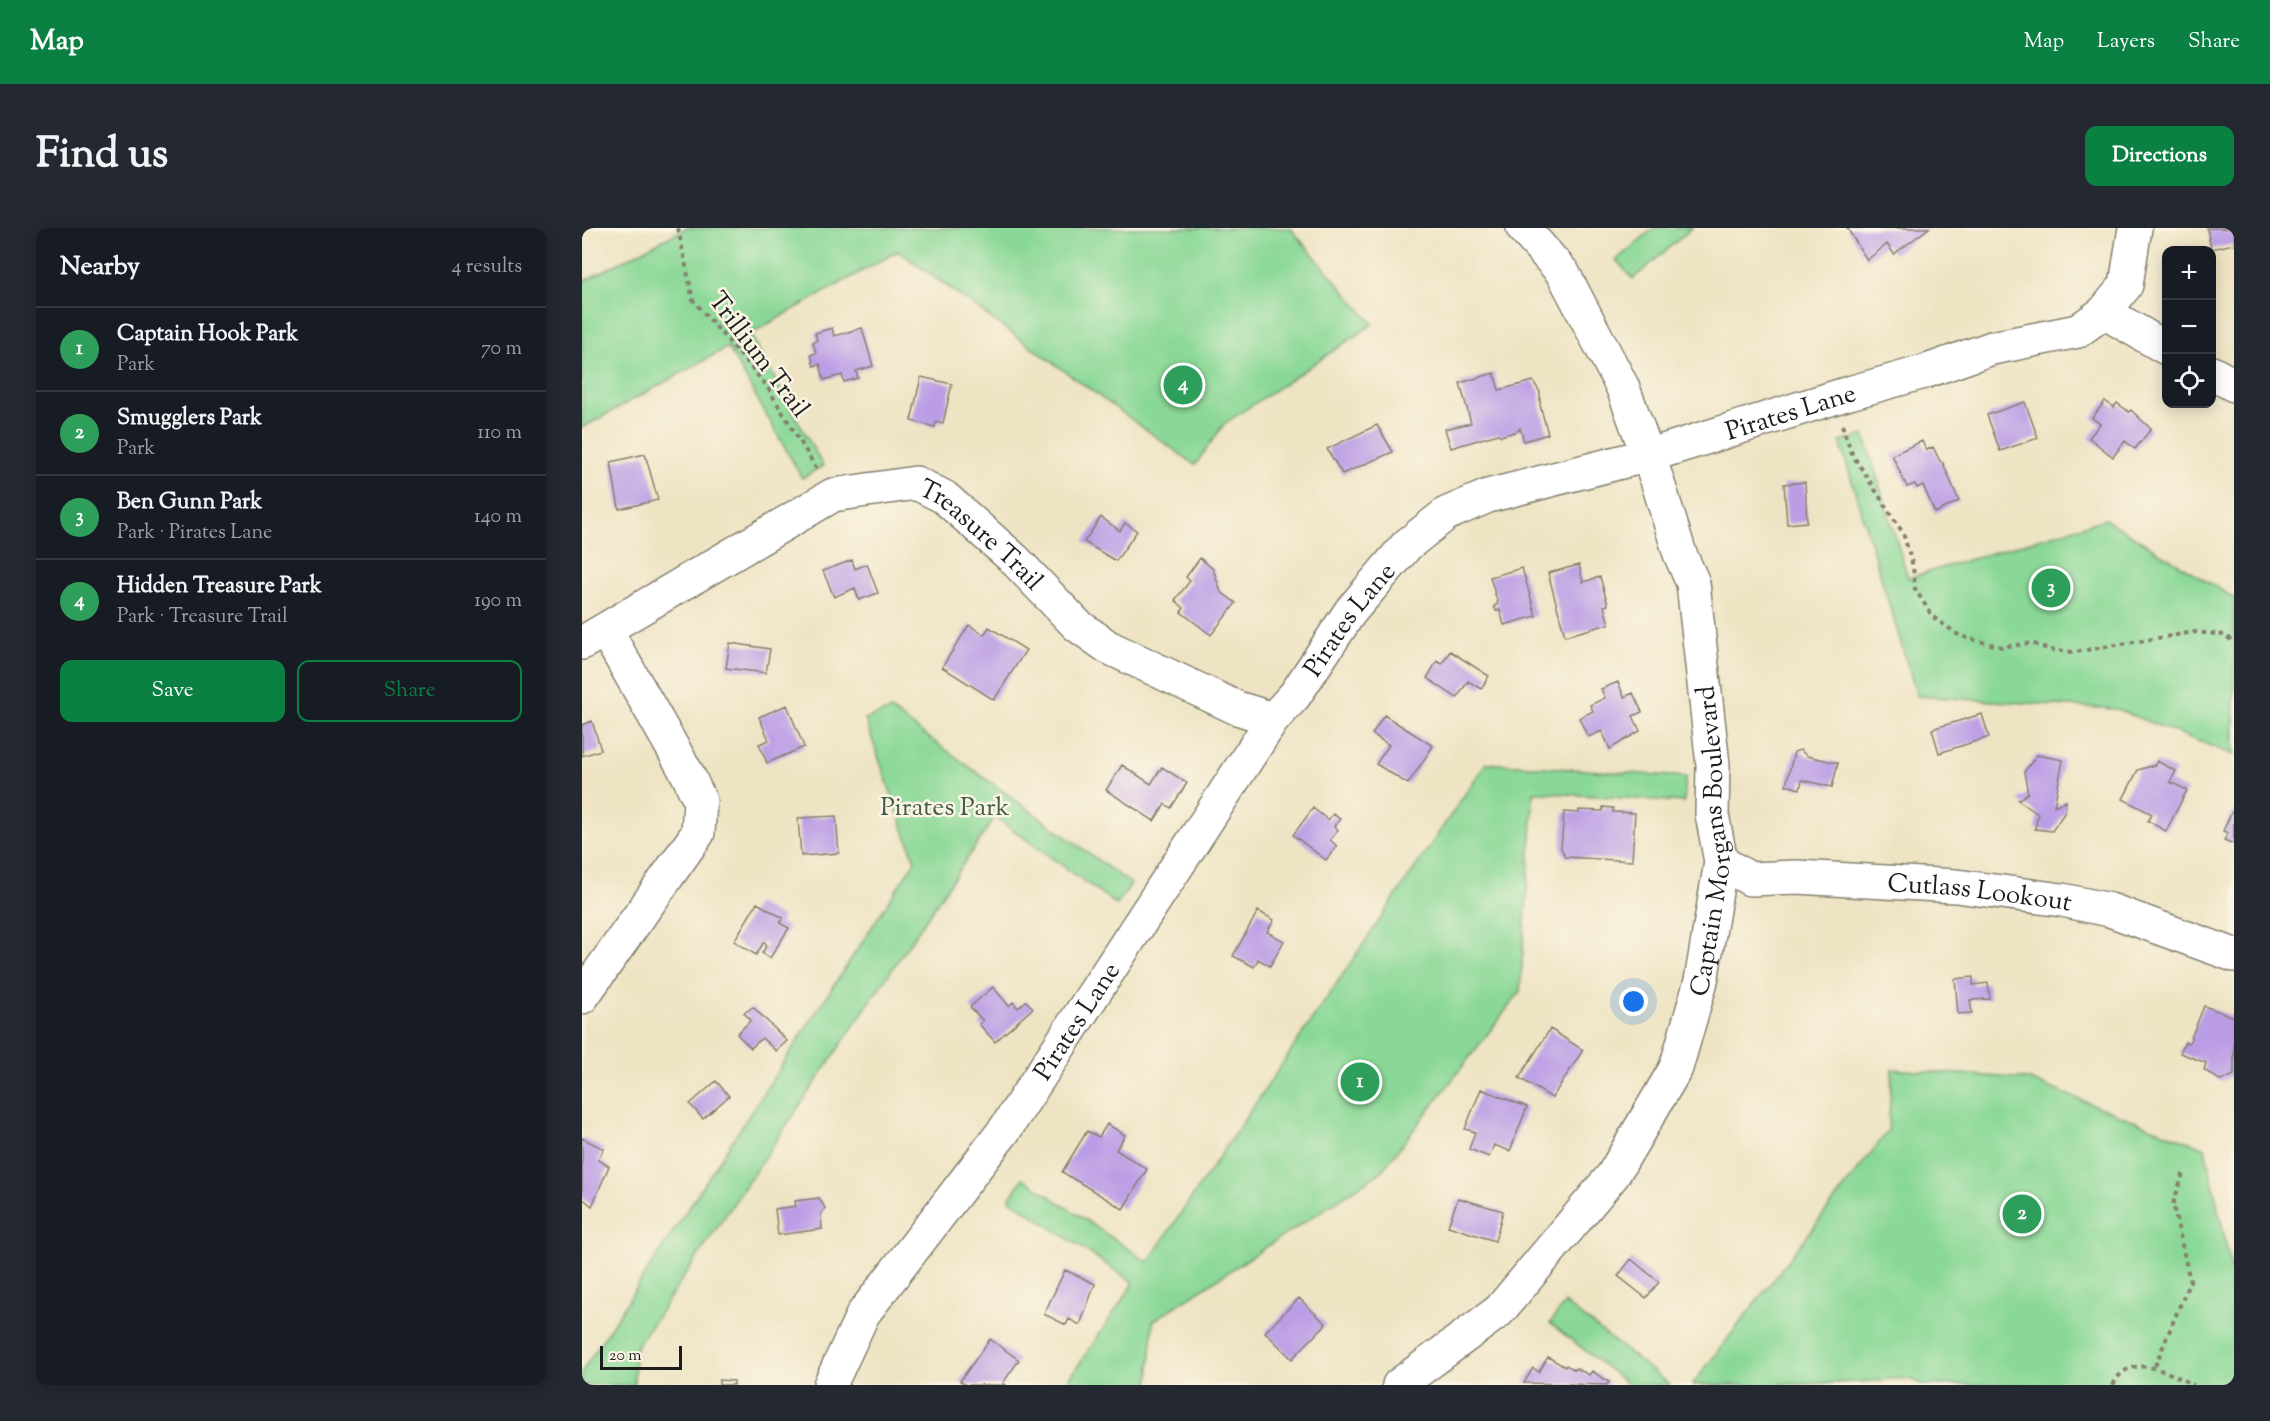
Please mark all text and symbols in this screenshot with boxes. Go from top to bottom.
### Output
text: Map [30,22,84,62]
text: Map [2024,27,2064,57]
text: Layers [2097,27,2155,57]
text: Share [2188,27,2240,57]
text: Find us [36,126,168,186]
button: Directions [2085,126,2234,186]
map controls [2162,246,2216,408]
button: + [2162,246,2216,300]
text: Nearby [60,249,140,286]
text: 4 results [451,253,522,282]
street label: Trillium Trail [698,285,818,426]
button: − [2162,300,2216,354]
text: Captain Hook Park [117,319,298,351]
text: 1 [76,335,83,364]
text: 70 m [481,335,522,364]
text: Park [117,351,155,380]
button: locate [2162,354,2216,408]
pin: 4 [1164,362,1202,408]
street label: Pirates Lane [1721,376,1861,451]
text: Smugglers Park [117,403,262,435]
text: 2 [75,419,84,448]
text: 110 m [477,419,522,448]
text: Park [117,435,155,464]
street label: Treasure Trail [912,471,1051,600]
text: Ben Gunn Park [117,487,262,519]
text: 3 [75,503,84,532]
text: 140 m [474,503,522,532]
text: Park · Pirates Lane [117,519,272,548]
street label: Pirates Lane [1296,555,1405,685]
pin: 3 [2032,566,2070,610]
text: Hidden Treasure Park [117,571,322,603]
text: 4 [74,587,85,616]
text: 190 m [474,587,522,616]
text: Park · Treasure Trail [117,603,288,632]
button: Save [60,660,285,722]
button: Share [297,660,522,722]
street label: Captain Morgans Boulevard [1681,683,1742,1001]
park label: Pirates Park [880,790,1010,827]
street label: Cutlass Lookout [1886,866,2075,923]
street label: Pirates Lane [1026,956,1130,1089]
your location [1619,987,1648,1016]
pin: 1 [1340,1060,1380,1104]
pin: 2 [2002,1192,2042,1236]
scale bar [600,1343,682,1370]
text: 20 m [609,1345,642,1368]

